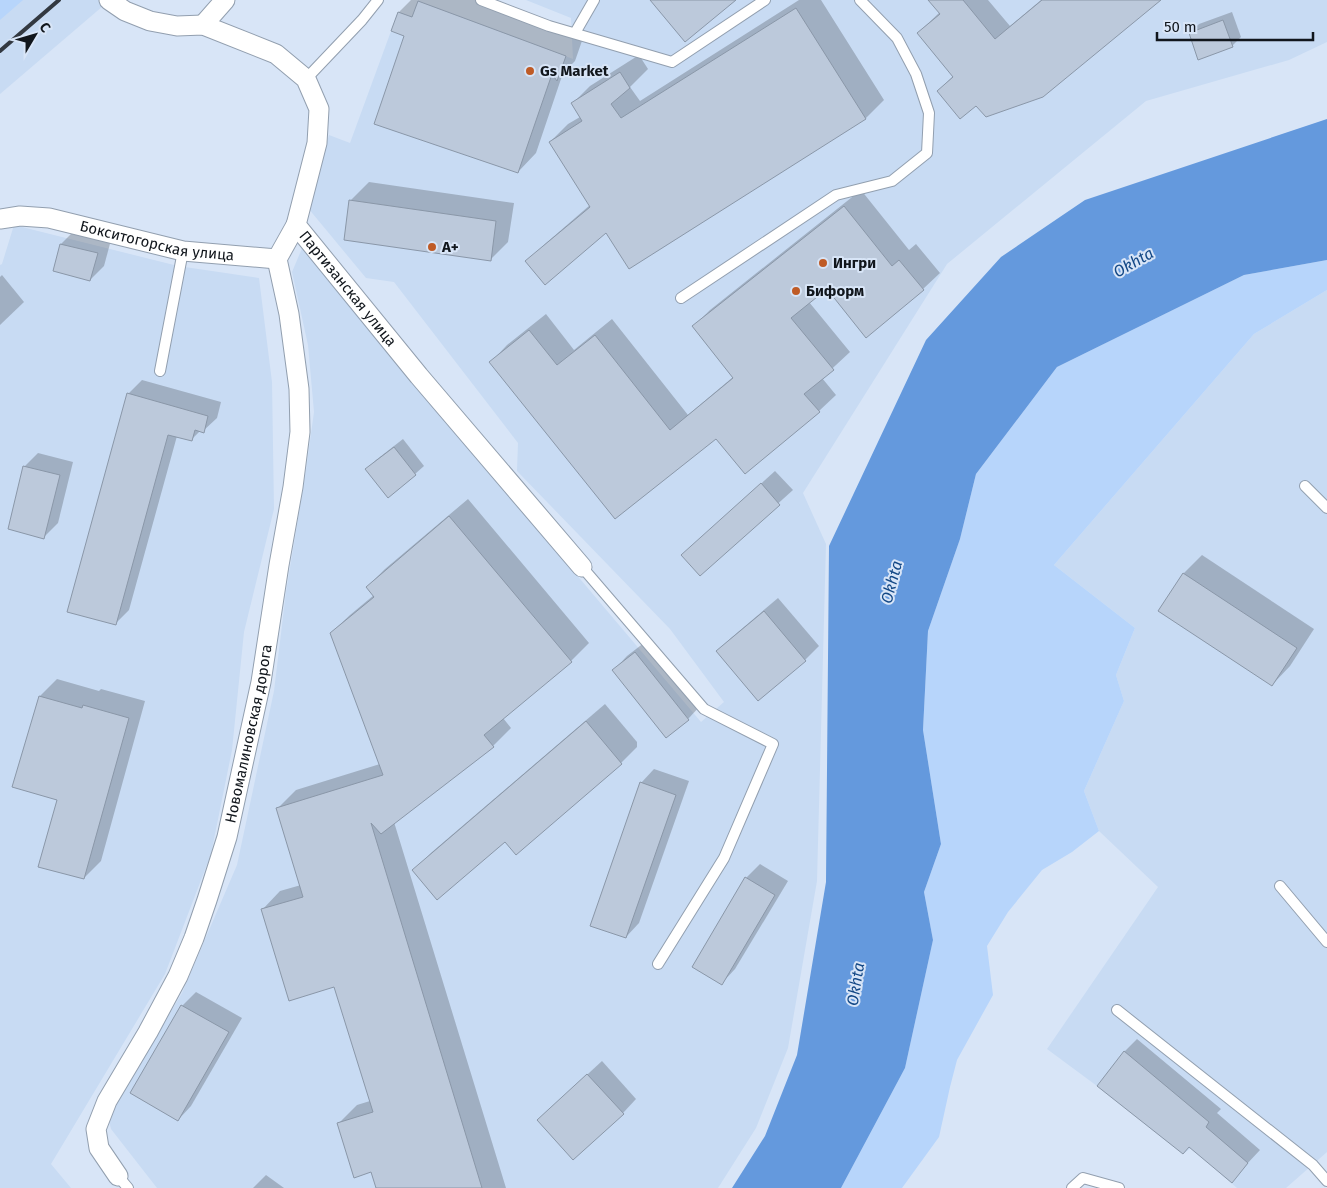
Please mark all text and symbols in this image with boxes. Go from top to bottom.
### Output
north arrow [10,10,60,60]
scale bar [1157,10,1313,42]
text: 50 m [1164,18,1197,36]
text: С [36,19,54,36]
place label: Gs Market [540,62,609,80]
marker: Gs Market [524,65,536,77]
street label: Бокситогорская улица [78,217,235,264]
street label: Партизанская улица [295,227,400,350]
place label: А+ [441,238,459,256]
marker: А+ [426,241,438,253]
water label: Okhta [1110,243,1157,282]
place label: Ингри [833,254,876,272]
marker: Ингри [817,257,829,269]
place label: Биформ [806,282,864,300]
marker: Биформ [790,285,802,297]
water label: Okhta [877,559,906,606]
street label: Новомалиновская дорога [221,643,276,825]
water label: Okhta [843,961,868,1007]

